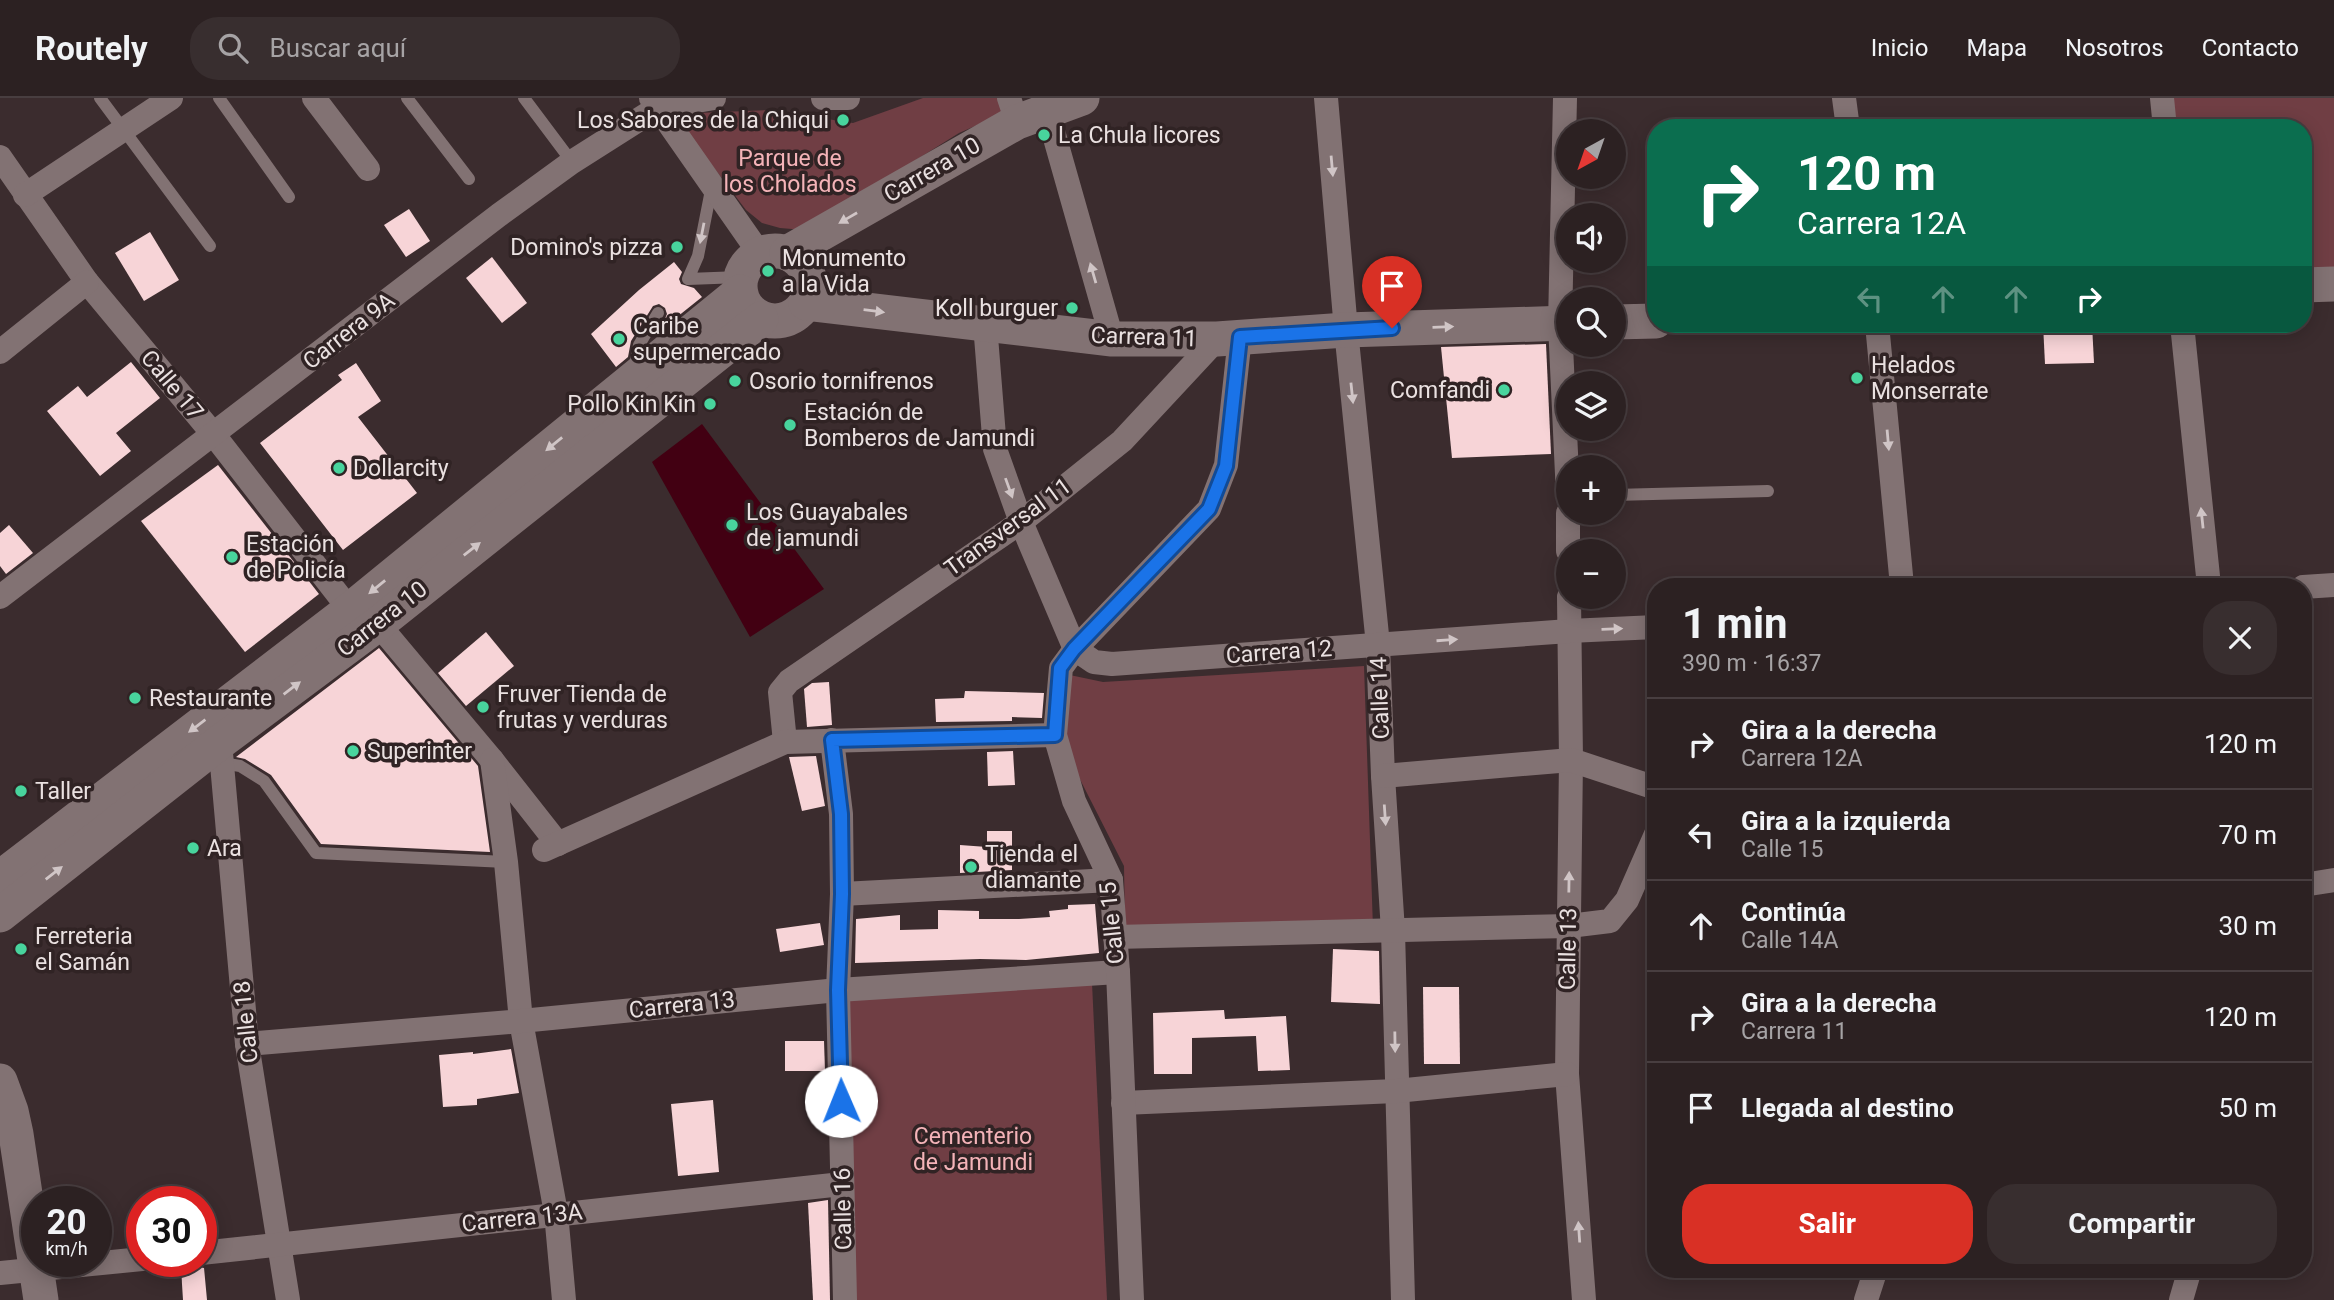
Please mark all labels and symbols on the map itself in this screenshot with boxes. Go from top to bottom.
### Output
place label: Los Sabores de la Chiqui [577,107,829,134]
marker: Los Sabores de la Chiqui [835,112,851,128]
north arrow [1556,119,1626,189]
place label: La Chula licores [1058,122,1221,149]
marker: La Chula licores [1036,127,1052,143]
street label: Carrera 10 [879,132,985,208]
park label: Parque de los Cholados [723,145,857,198]
one-way arrow [1327,155,1338,177]
one-way arrow [838,212,857,224]
one-way arrow [696,222,707,244]
place label: Domino's pizza [510,234,663,261]
marker: Domino's pizza [669,239,685,255]
place label: Monumento a la Vida [782,245,906,298]
pin [1362,256,1422,328]
one-way arrow [1087,262,1098,284]
marker: Monumento a la Vida [760,263,776,279]
street label: Carrera 9A [298,287,400,375]
place label: Koll burguer [935,295,1058,322]
marker: Koll burguer [1064,300,1080,316]
one-way arrow [863,305,885,316]
place label: Caribe supermercado [633,313,781,366]
one-way arrow [1432,321,1454,333]
street label: Carrera 11 [1090,322,1198,352]
marker: Caribe supermercado [611,331,627,347]
street label: Calle 17 [135,345,209,425]
place label: Helados Monserrate [1871,352,1988,405]
place label: Osorio tornifrenos [749,368,934,395]
marker: Helados Monserrate [1849,370,1865,386]
marker: Osorio tornifrenos [727,373,743,389]
place label: Comfandi [1390,377,1490,404]
one-way arrow [1347,382,1358,404]
marker: Comfandi [1496,382,1512,398]
place label: Pollo Kin Kin [567,391,696,418]
marker: Pollo Kin Kin [702,396,718,412]
place label: Estación de Bomberos de Jamundi [804,399,1035,452]
marker: Estación de Bomberos de Jamundi [782,417,798,433]
one-way arrow [1883,430,1894,452]
one-way arrow [545,436,563,451]
place label: Dollarcity [353,455,449,482]
marker: Dollarcity [331,460,347,476]
street label: Transversal 11 [939,472,1077,582]
one-way arrow [1004,477,1015,498]
place label: Los Guayabales de jamundi [746,499,908,552]
one-way arrow [2196,507,2207,529]
marker: Los Guayabales de jamundi [724,517,740,533]
place label: Estación de Policía [246,531,346,584]
one-way arrow [462,542,480,557]
marker: Estación de Policía [224,549,240,565]
street label: Carrera 10 [332,576,432,662]
one-way arrow [369,580,387,595]
one-way arrow [1602,624,1624,635]
one-way arrow [1436,634,1458,645]
street label: Carrera 12 [1225,635,1333,669]
street label: Calle 14 [1365,656,1395,740]
one-way arrow [282,681,300,696]
place label: Fruver Tienda de frutas y verduras [497,681,668,734]
place label: Restaurante [149,685,272,712]
marker: Restaurante [127,690,143,706]
marker: Fruver Tienda de frutas y verduras [475,699,491,715]
one-way arrow [189,719,207,734]
place label: Superinter [367,738,472,765]
marker: Superinter [345,743,361,759]
place label: Taller [35,778,91,805]
marker: Taller [13,783,29,799]
one-way arrow [1380,804,1391,826]
place label: Ara [207,835,242,862]
marker: Ara [185,840,201,856]
place label: Tienda el diamante [985,841,1081,894]
marker: Tienda el diamante [963,859,979,875]
one-way arrow [44,865,62,880]
one-way arrow [1564,871,1575,893]
street label: Calle 15 [1094,881,1130,965]
street label: Calle 13 [1554,908,1582,990]
place label: Ferreteria el Samán [35,923,133,976]
marker: Ferreteria el Samán [13,941,29,957]
street label: Calle 18 [228,980,264,1064]
street label: Carrera 13 [628,986,736,1024]
one-way arrow [1389,1031,1401,1053]
position arrow [804,1064,878,1138]
park label: Cementerio de Jamundi [913,1123,1033,1176]
street label: Calle 16 [829,1168,857,1250]
speed limit sign: 30 [126,1186,217,1277]
street label: Carrera 13A [460,1198,584,1238]
one-way arrow [1573,1221,1584,1243]

